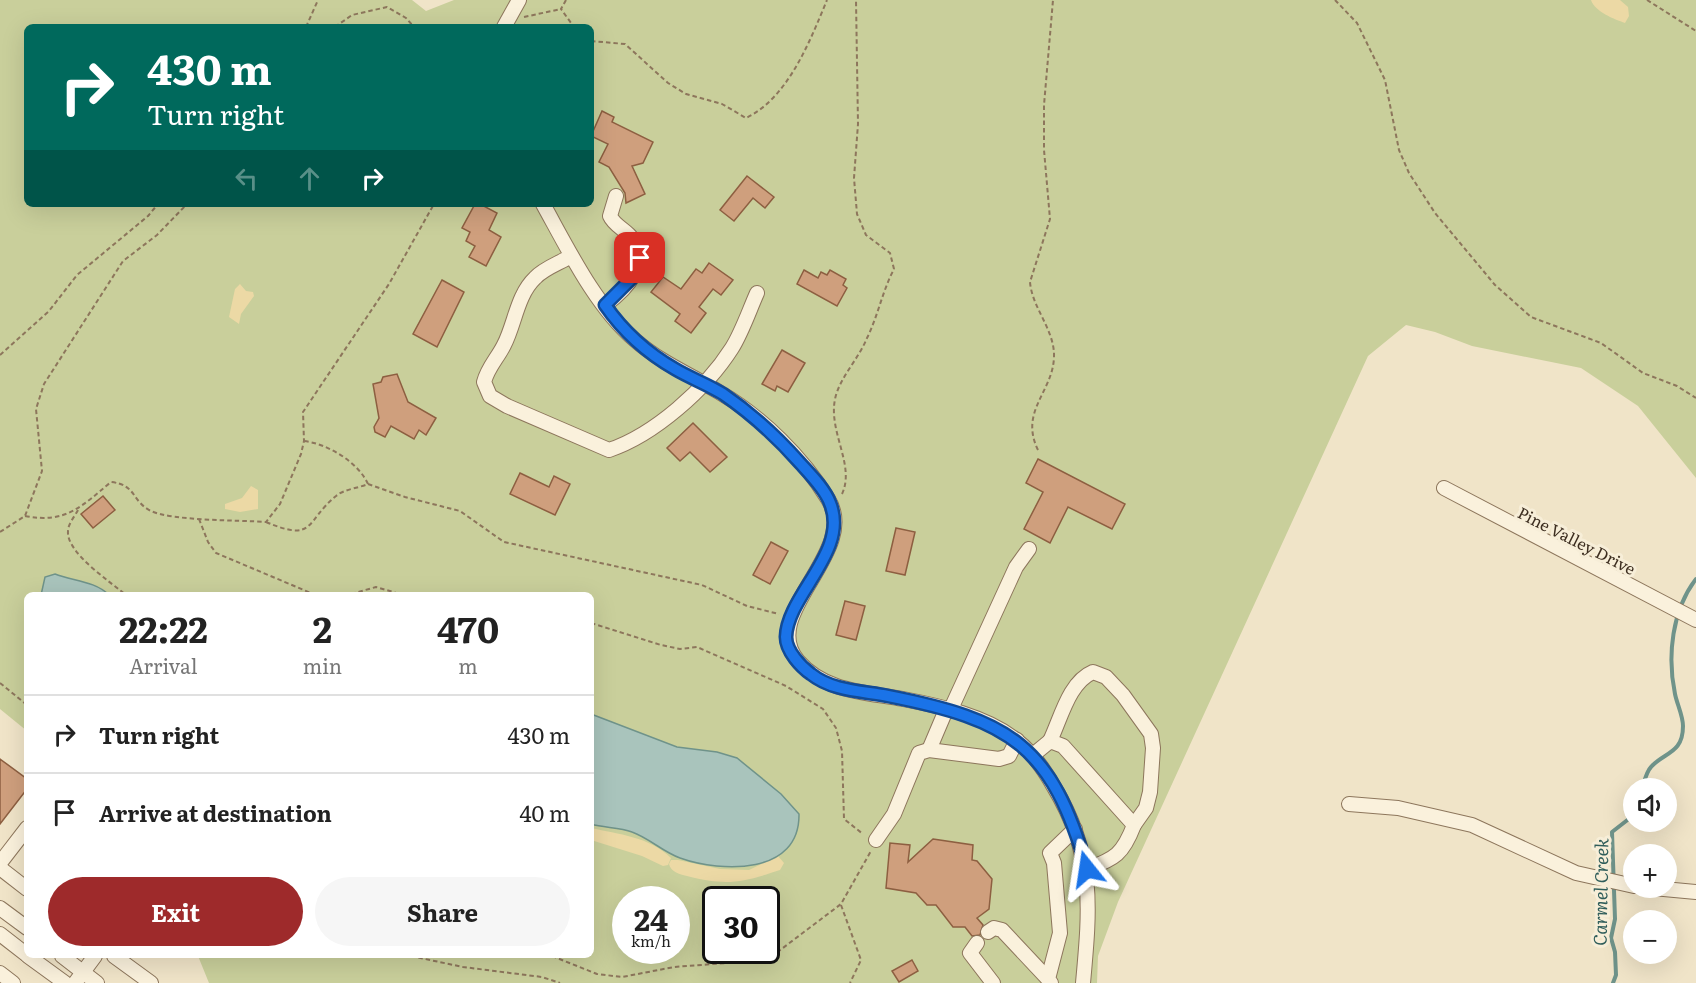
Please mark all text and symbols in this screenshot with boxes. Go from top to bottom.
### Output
text: 430 m [147,36,272,98]
icon: right [48,48,126,126]
text: Turn right [147,93,284,133]
icon: left [230,162,263,195]
icon: ahead [293,162,326,195]
icon: right [356,162,389,195]
pin [614,232,665,283]
icon: arrive [623,241,656,274]
street label: Pine Valley Drive [1514,500,1640,580]
text: 22:22 [119,601,208,654]
text: 2 [313,601,332,654]
text: 470 [437,601,499,654]
text: Arrival [129,650,198,680]
text: min [303,650,342,680]
text: m [458,650,478,680]
icon: right [48,718,81,751]
text: Turn right [99,718,219,751]
text: 430 m [507,718,570,751]
map controls [1623,778,1677,964]
button: sound [1623,778,1677,832]
icon: arrive [48,796,81,829]
text: Arrive at destination [99,796,332,829]
text: 40 m [519,796,570,829]
position arrow [1055,837,1119,901]
water label: Carmel Creek [1586,838,1614,946]
button: + [1623,844,1677,898]
button: Exit [48,877,303,946]
button: Share [315,877,570,946]
speed limit sign: 30 [702,886,780,964]
text: 24 [634,896,668,940]
button: − [1623,910,1677,964]
text: km/h [631,929,671,952]

